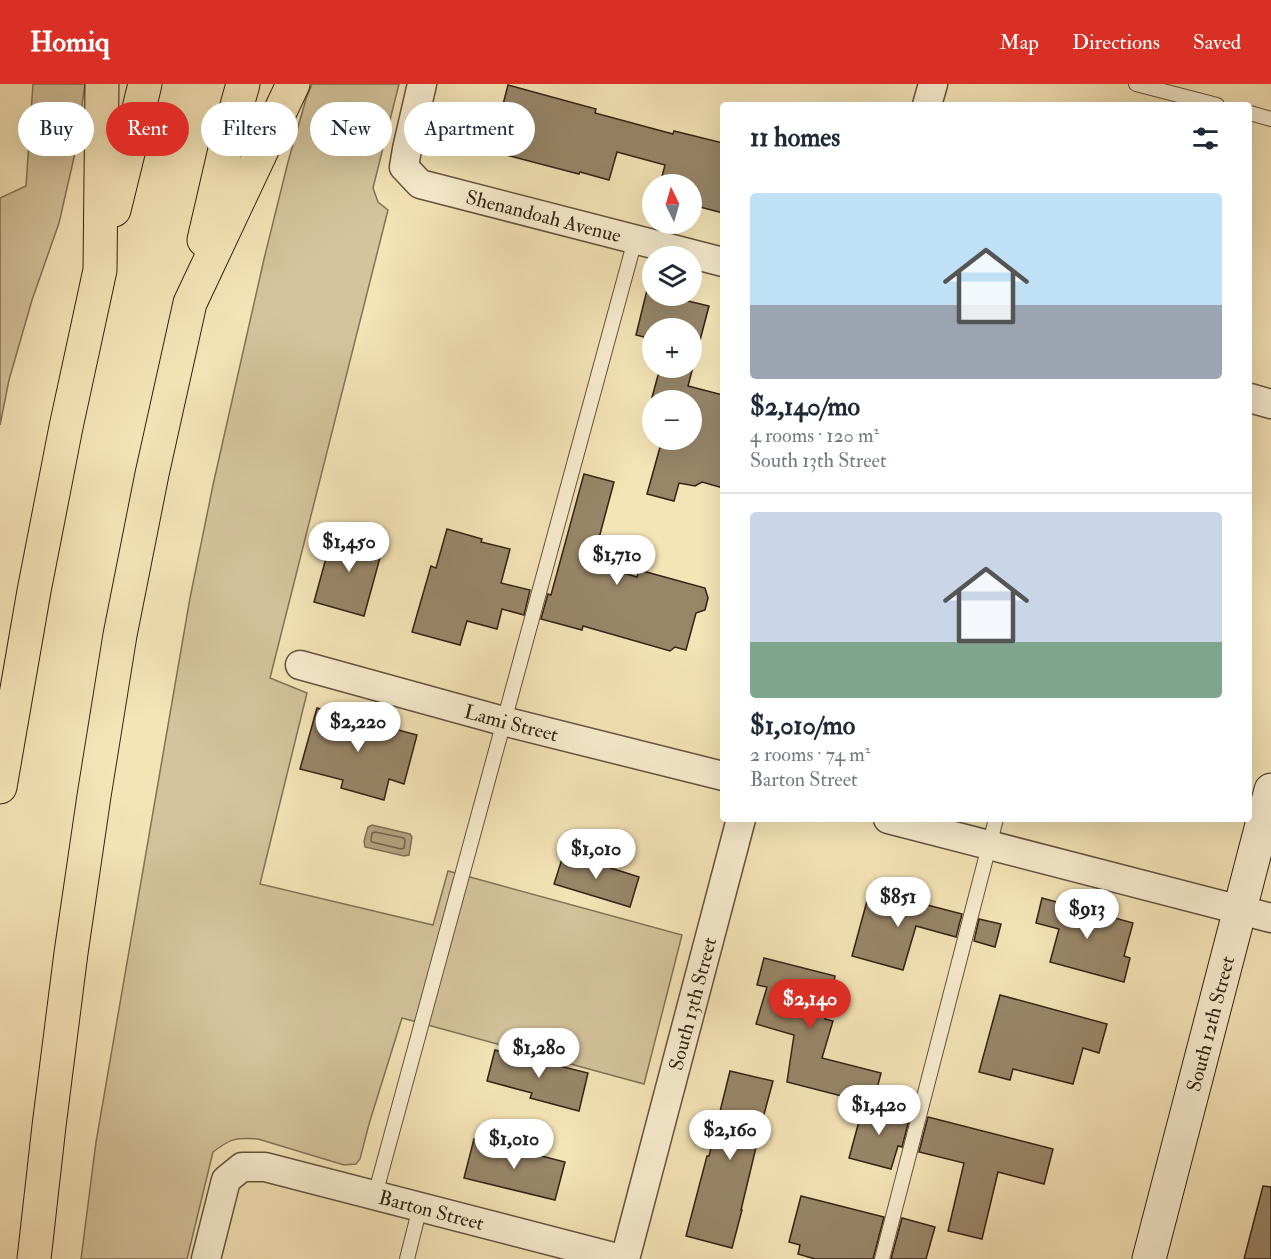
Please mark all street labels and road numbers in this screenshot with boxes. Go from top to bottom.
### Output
street label: Shenandoah Avenue [463,184,624,248]
street label: Lami Street [461,699,561,747]
street label: South 13th Street [663,934,722,1073]
street label: South 12th Street [1181,953,1240,1094]
street label: Barton Street [376,1185,487,1236]

